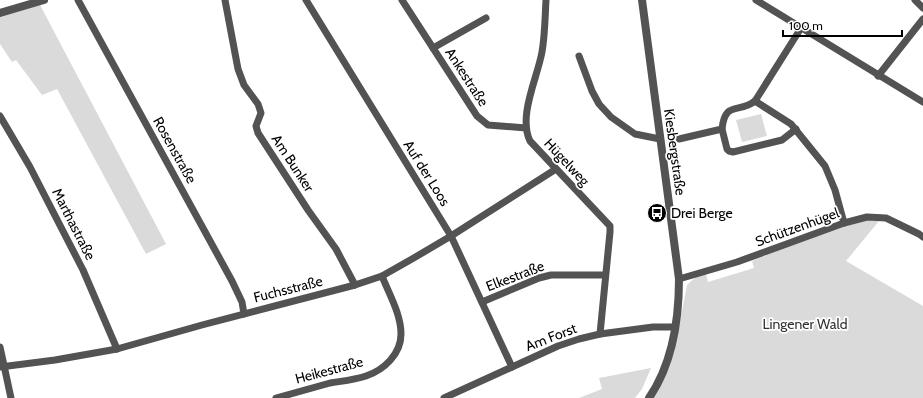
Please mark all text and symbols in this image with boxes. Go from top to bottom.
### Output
scale bar [783,12,902,38]
text: 100 m [789,18,823,33]
street label: Ankestraße [441,44,493,110]
street label: Kiesbergstraße [660,108,690,196]
street label: Rosenstraße [149,114,201,186]
street label: Am Bunker [268,131,319,196]
street label: Hügelweg [540,134,594,190]
street label: Auf der Loos [400,137,454,209]
street label: Marthastraße [48,185,100,263]
bus stop icon: Drei Berge [646,202,668,224]
street label: Schützenhügel [753,203,842,251]
place label: Drei Berge [671,204,733,222]
street label: Elkestraße [483,257,547,295]
street label: Fuchsstraße [252,272,324,306]
park label: Lingener Wald [763,315,847,333]
street label: Am Forst [523,319,579,355]
street label: Heikestraße [293,352,365,388]

